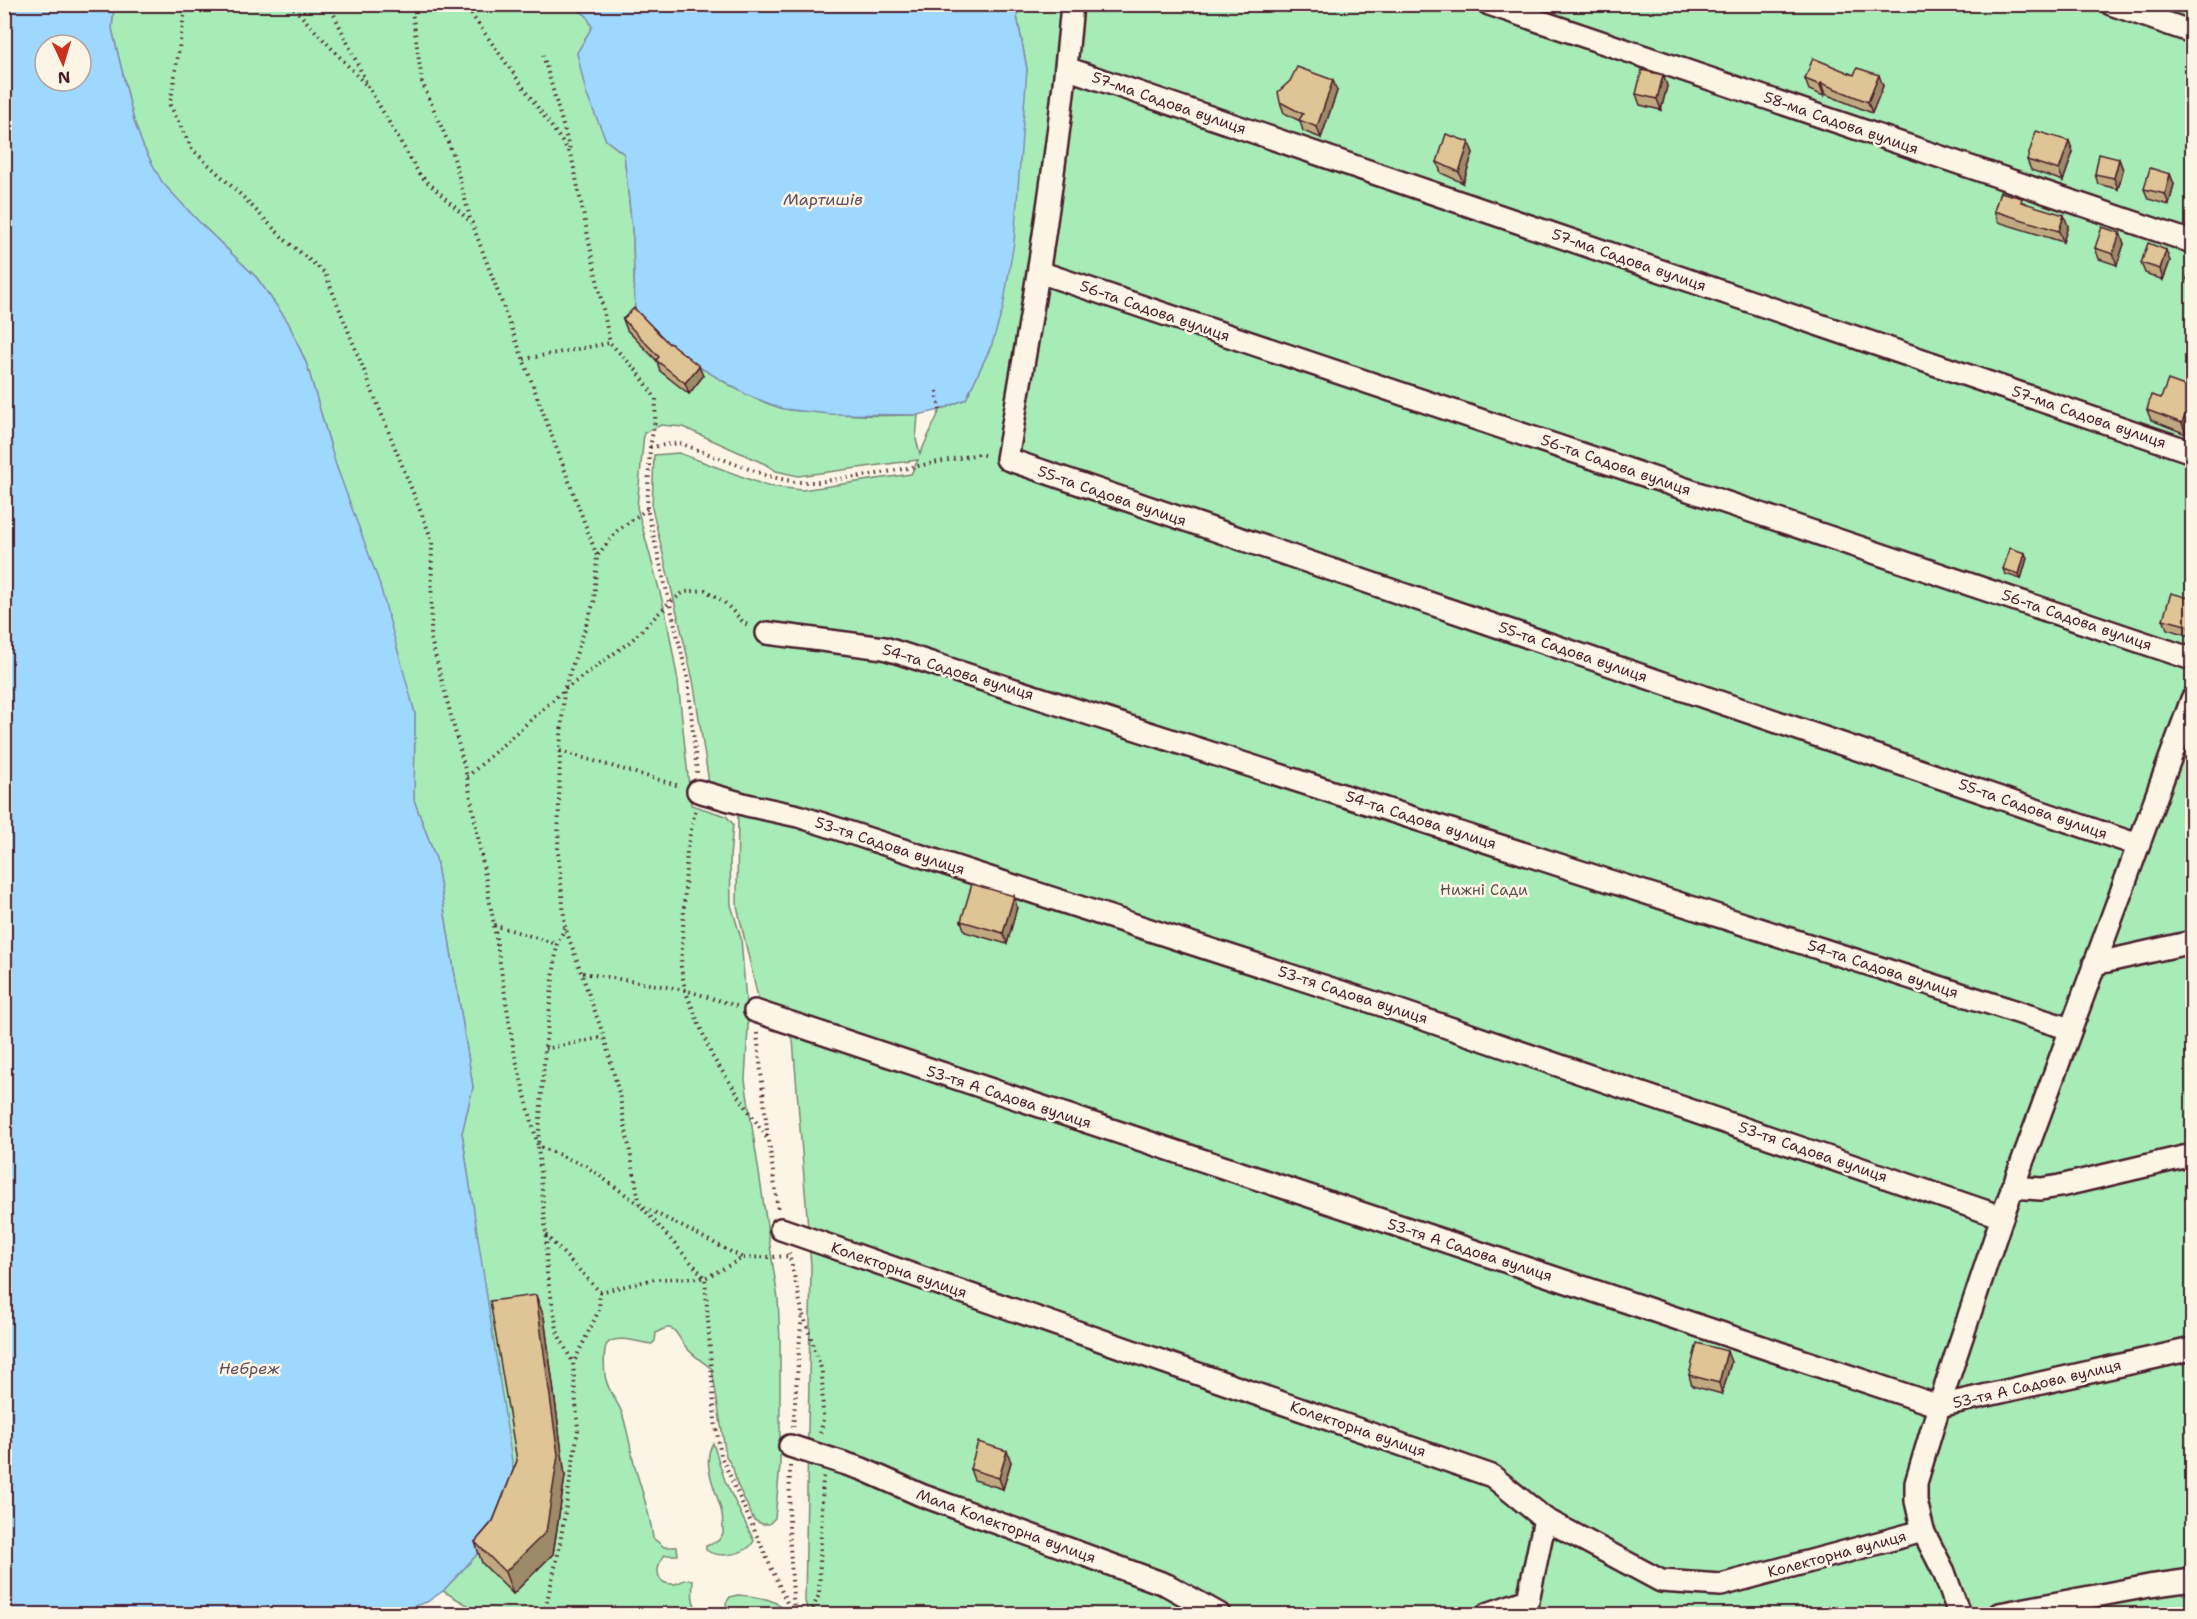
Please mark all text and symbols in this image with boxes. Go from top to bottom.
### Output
north arrow [33,33,93,93]
text: N [57,67,71,88]
street label: 57-ма Садова вулиця [1089,67,1249,139]
street label: 58-ма Садова вулиця [1761,87,1921,159]
water label: Мартишів [783,189,863,210]
street label: 57-ма Садова вулиця [1549,224,1709,296]
street label: 56-та Садова вулиця [1077,276,1233,346]
street label: 57-ма Садова вулиця [2009,381,2169,453]
street label: 56-та Садова вулиця [1538,430,1694,500]
street label: 55-та Садова вулиця [1035,461,1189,531]
street label: 56-та Садова вулиця [1999,585,2155,655]
street label: 55-та Садова вулиця [1496,617,1650,687]
street label: 54-та Садова вулиця [880,639,1036,705]
street label: 55-та Садова вулиця [1956,774,2110,844]
street label: 54-та Садова вулиця [1343,786,1499,854]
street label: 53-тя Садова вулиця [813,812,967,880]
park label: Нижні Сади [1440,880,1528,900]
street label: 54-та Садова вулиця [1805,935,1961,1003]
street label: 53-тя Садова вулиця [1276,961,1430,1029]
street label: 53-тя А Садова вулиця [924,1061,1094,1133]
street label: 53-тя Садова вулиця [1736,1117,1890,1187]
street label: 53-тя А Садова вулиця [1385,1214,1555,1286]
street label: Колекторна вулиця [828,1237,970,1303]
street label: 53-тя А Садова вулиця [1951,1355,2123,1413]
water label: Небреж [219,1358,280,1379]
street label: Колекторна вулиця [1287,1396,1429,1462]
street label: Мала Колекторна вулиця [913,1484,1099,1568]
street label: Колекторна вулиця [1765,1526,1909,1582]

